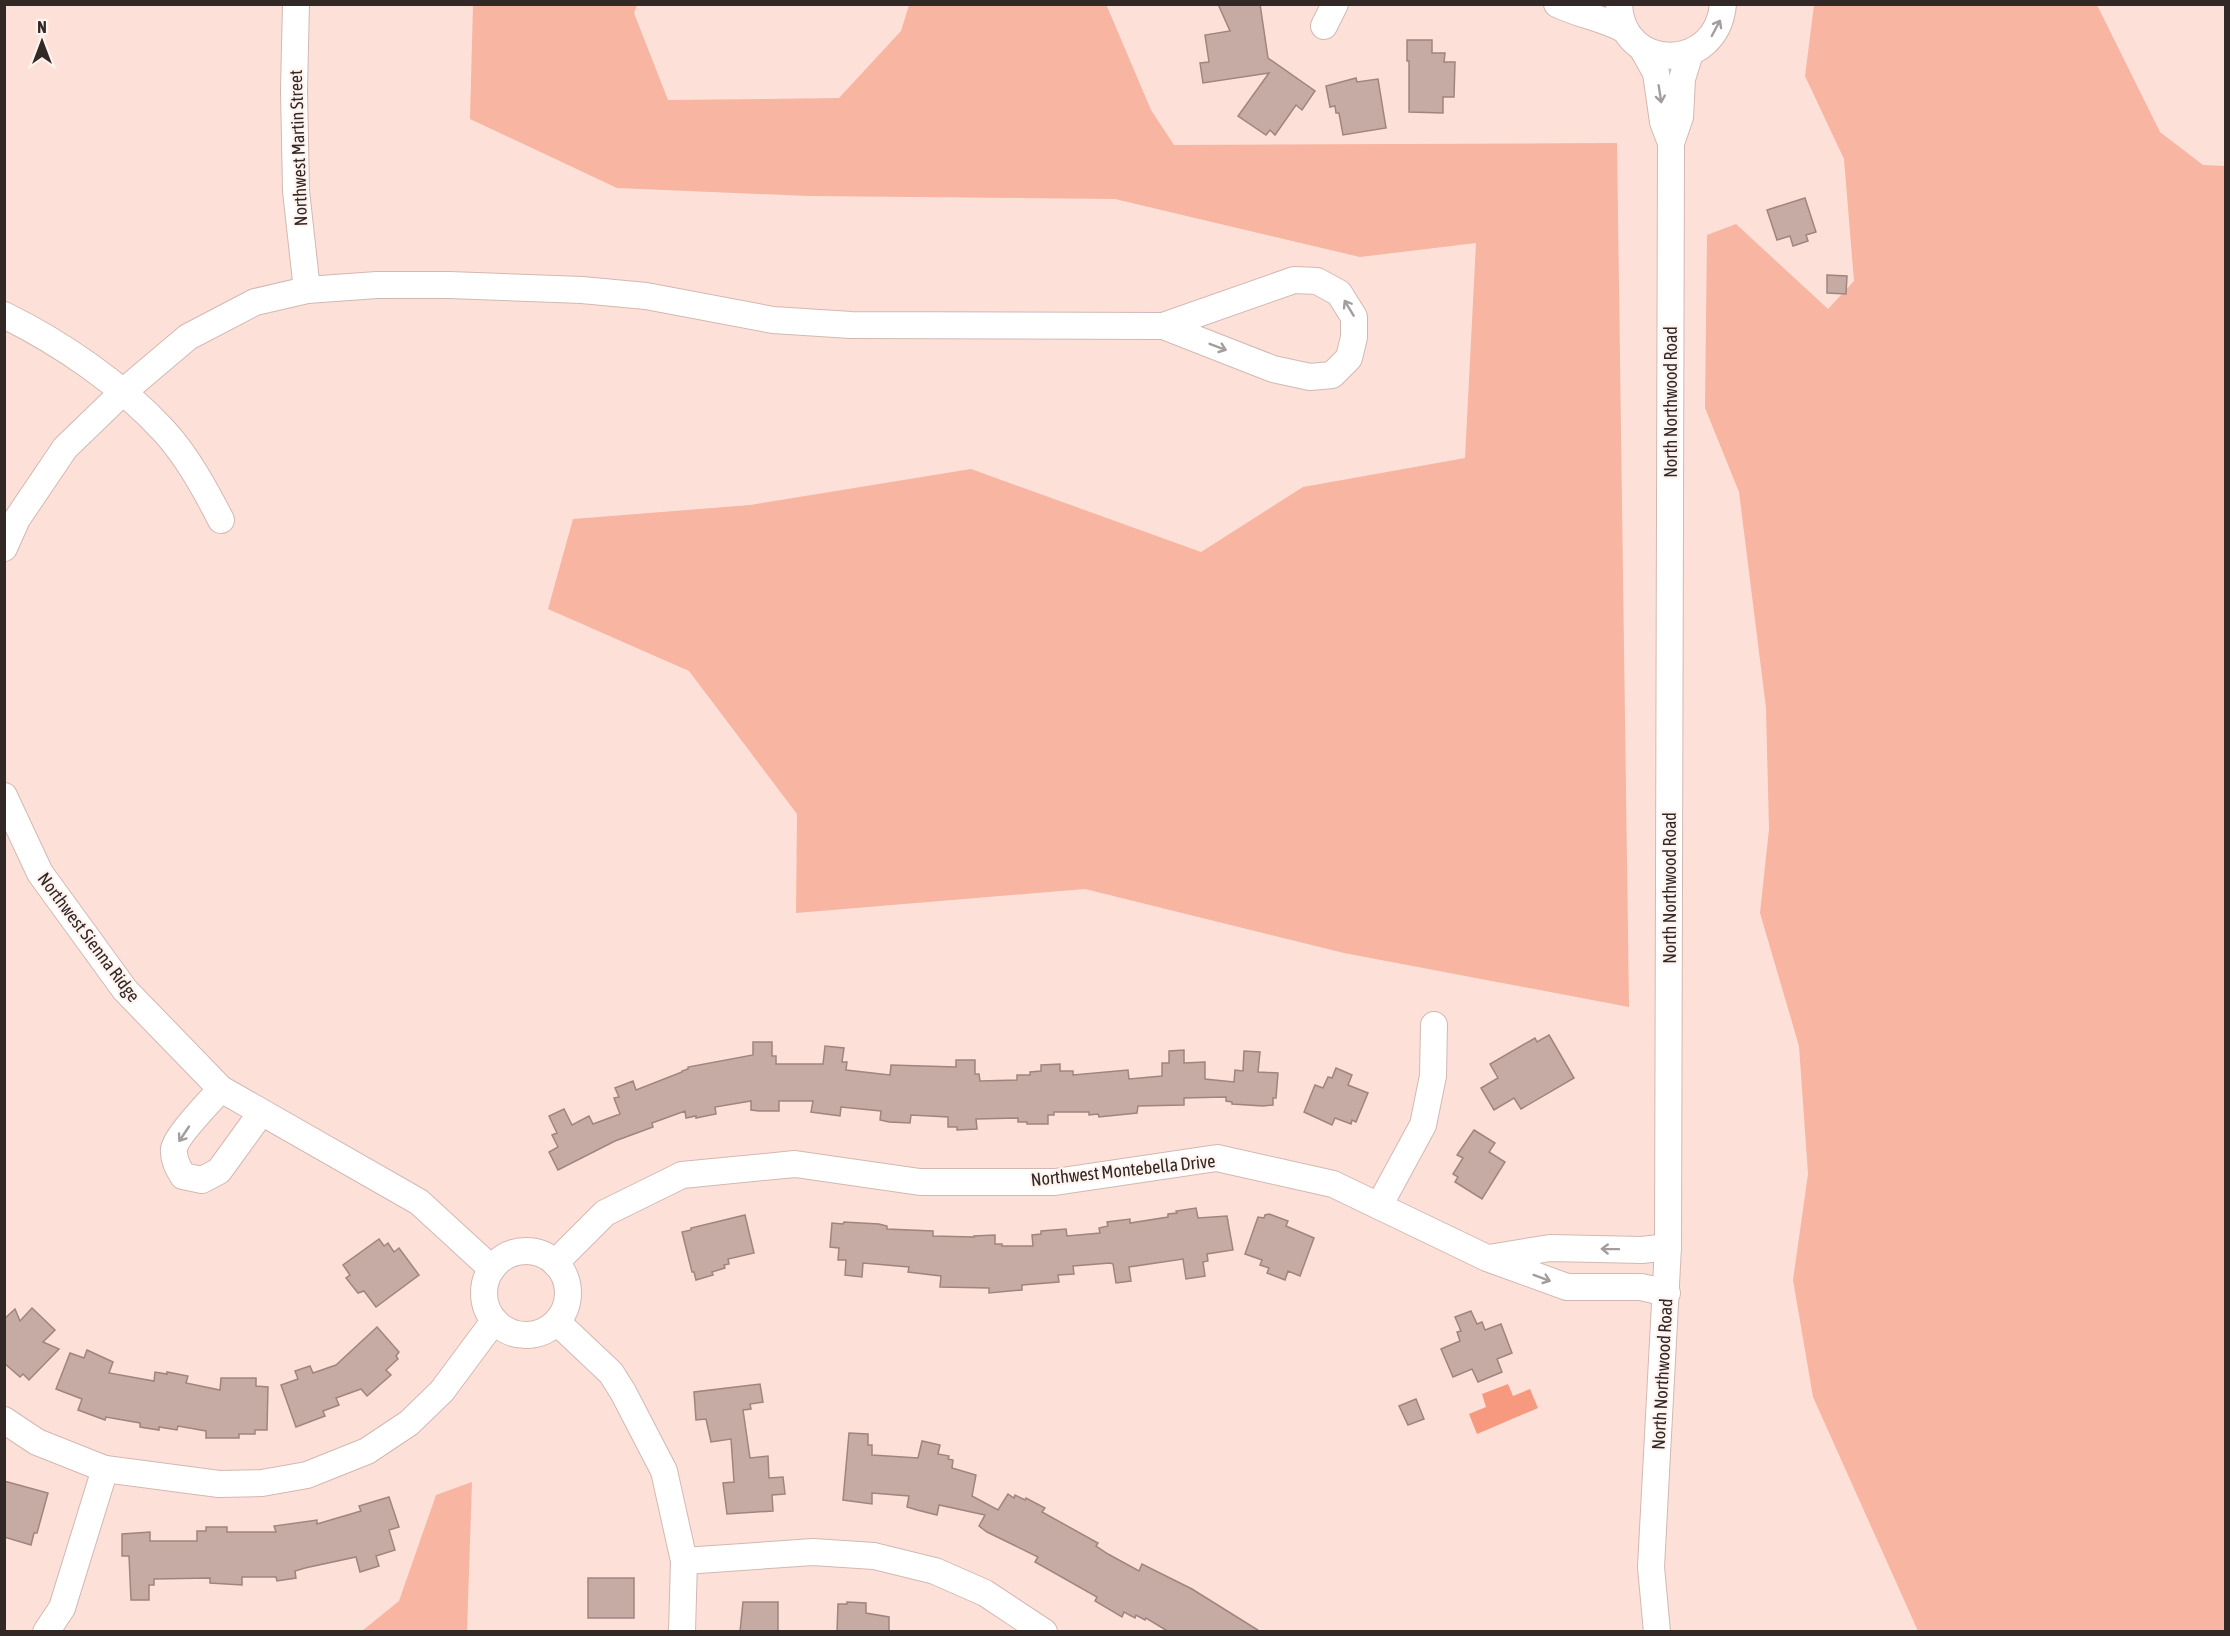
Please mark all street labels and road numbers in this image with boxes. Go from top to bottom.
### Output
street label: Northwest Martin Street [285,69,311,227]
street label: North Northwood Road [1660,326,1681,478]
street label: North Northwood Road [1659,812,1680,964]
street label: Northwest Sienna Ridge [34,868,144,1006]
street label: Northwest Montebella Drive [1030,1150,1216,1190]
street label: North Northwood Road [1648,1298,1676,1450]

